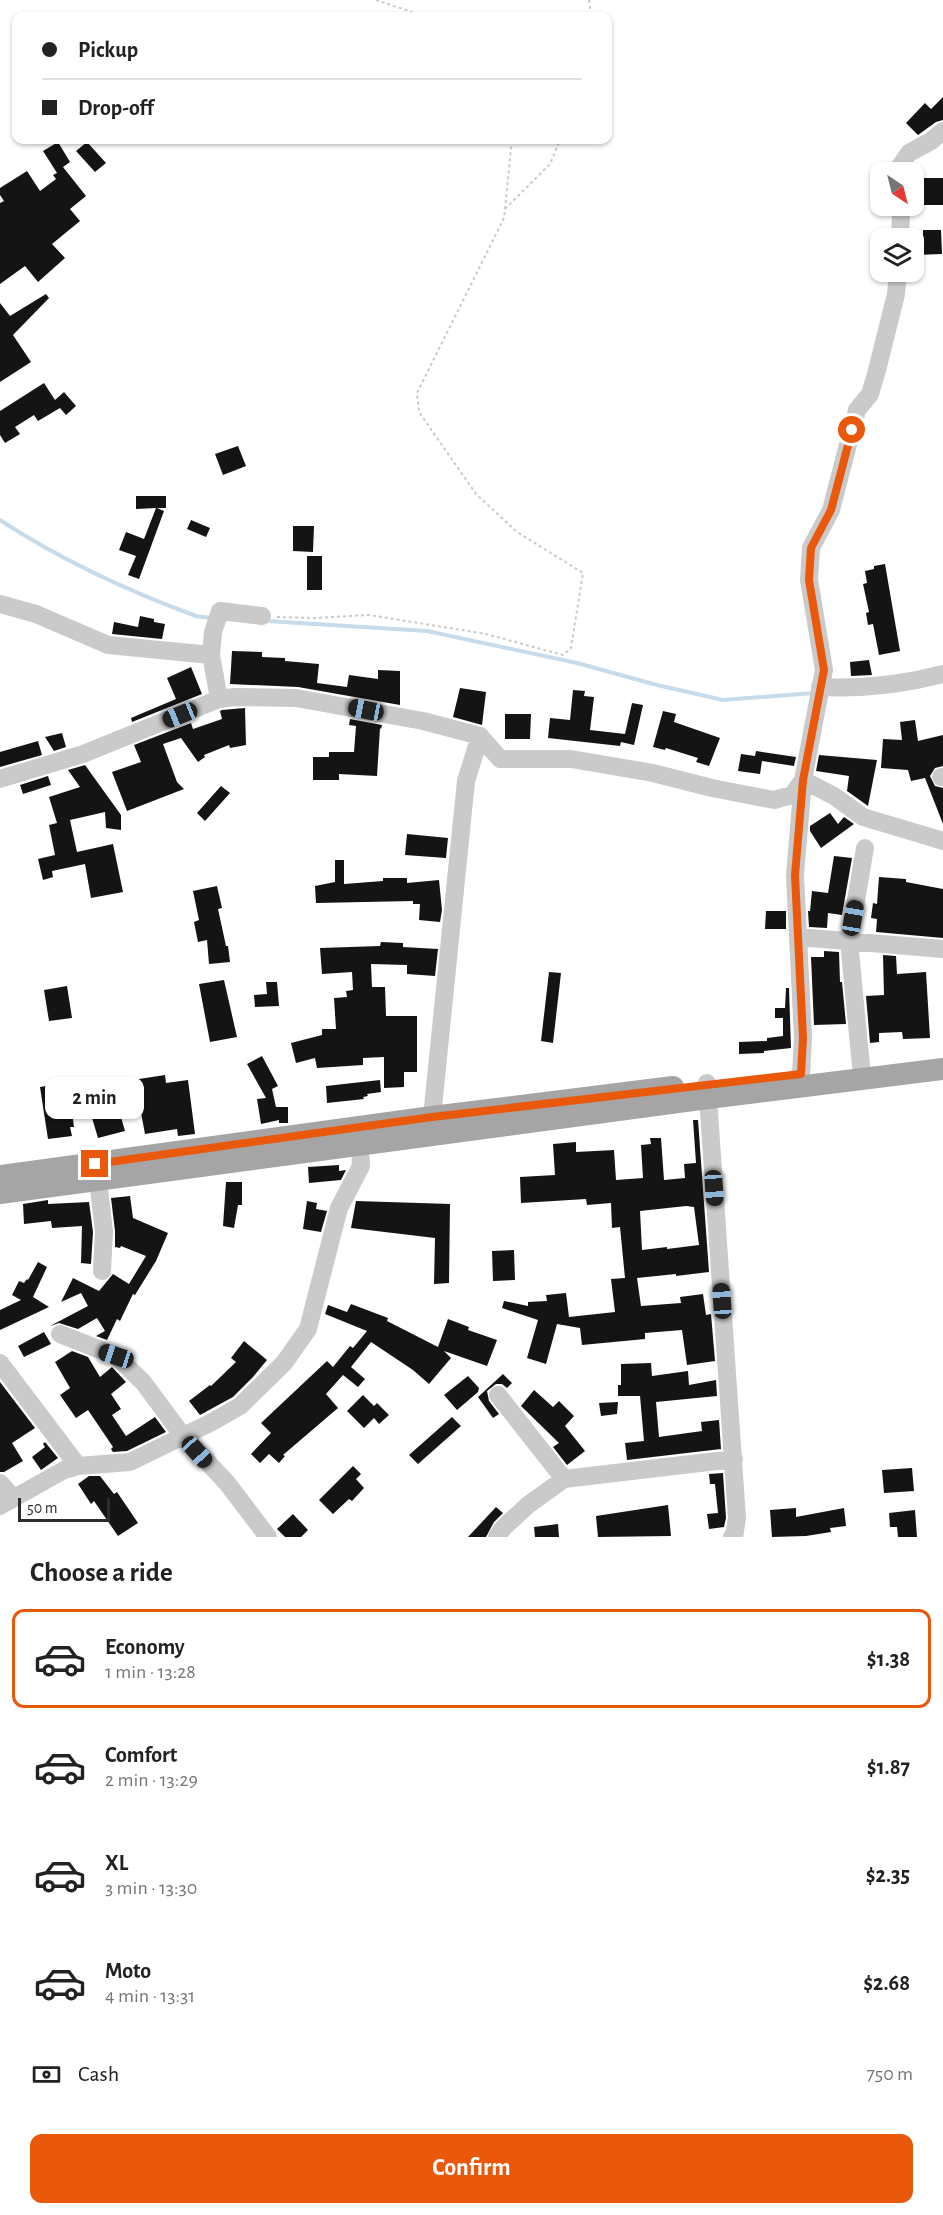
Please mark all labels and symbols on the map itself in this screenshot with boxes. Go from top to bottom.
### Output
north arrow [870,162,924,216]
route start [838,416,865,443]
car [347,698,385,722]
car [160,700,200,730]
car [841,899,865,937]
callout: 2 min [46,1077,144,1119]
route end [81,1150,108,1177]
car [704,1169,724,1207]
car [712,1282,732,1320]
car [96,1342,136,1370]
car [178,1433,216,1471]
scale bar [18,1495,110,1522]

